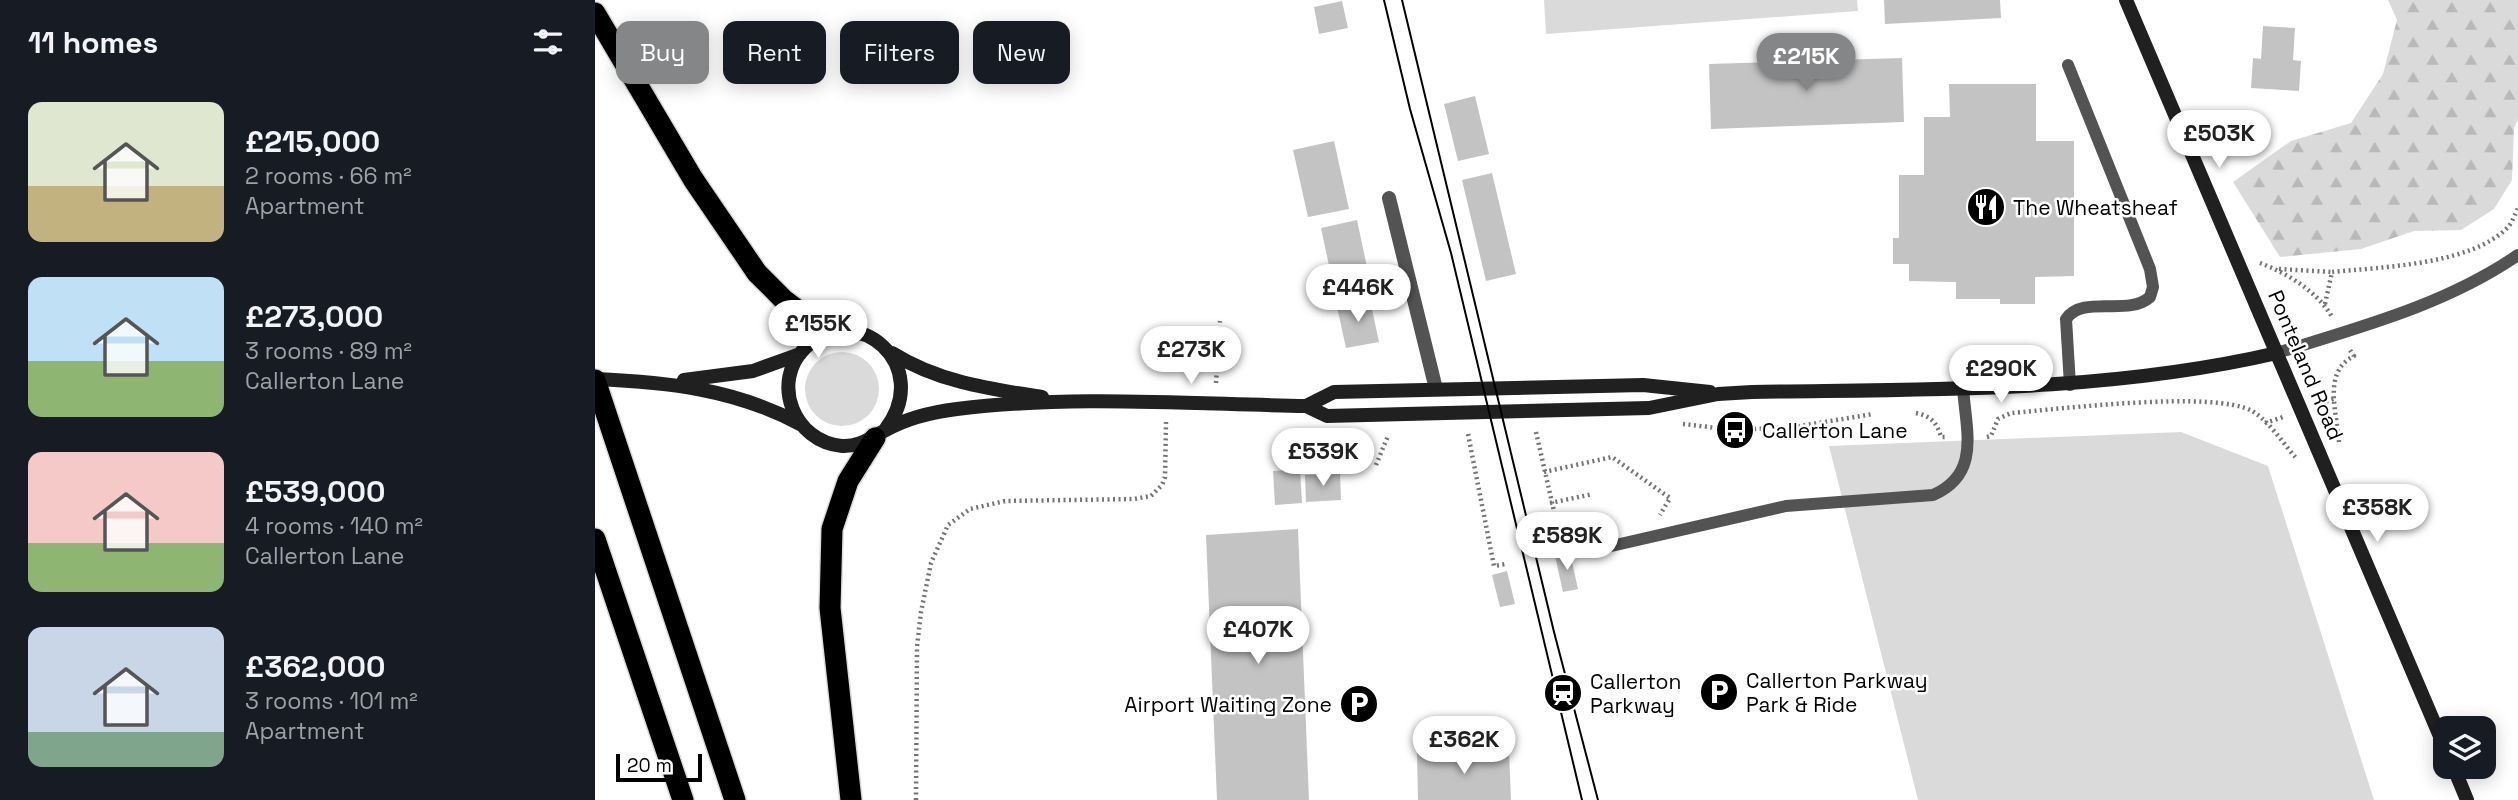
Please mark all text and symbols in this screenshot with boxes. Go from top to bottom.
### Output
chip: Buy [616,21,709,84]
chip: Rent [723,21,826,84]
chip: Filters [840,21,959,84]
chip: New [973,21,1070,84]
text: 11 homes [28,23,158,62]
icon: filters [529,23,567,61]
pin: £215K [1757,34,1855,93]
text: £215K [1773,41,1839,71]
pin: £503K [2170,110,2268,170]
text: £503K [2183,118,2255,148]
text: £215,000 [245,122,380,161]
icon: home [84,130,168,214]
text: 2 rooms · 66 m² [245,161,412,191]
restaurant icon: The Wheatsheaf [1965,186,2007,228]
text: Apartment [245,191,365,221]
place label: The Wheatsheaf [2013,194,2178,221]
pin: £446K [1309,264,1407,324]
text: £446K [1322,272,1394,302]
street label: Ponteland Road [2262,286,2350,444]
text: £273,000 [245,297,383,336]
pin: £155K [769,300,867,360]
icon: home [84,305,168,389]
text: £155K [784,308,852,338]
pin: £273K [1142,326,1240,386]
text: £273K [1156,334,1226,364]
text: 3 rooms · 89 m² [245,336,412,366]
pin: £290K [1952,346,2050,405]
text: £290K [1965,353,2037,383]
text: Callerton Lane [245,366,404,396]
bus stop icon: Callerton Lane [1714,409,1756,451]
place label: Callerton Lane [1762,417,1908,444]
pin: £539K [1274,428,1372,488]
text: £539K [1287,436,1359,466]
text: £539,000 [245,472,385,511]
icon: home [84,480,168,564]
pin: £358K [2328,484,2426,544]
text: £358K [2342,492,2412,522]
text: 4 rooms · 140 m² [245,511,423,541]
pin: £589K [1518,512,1616,572]
text: £589K [1532,520,1602,550]
text: Callerton Lane [245,541,404,571]
pin: £407K [1209,606,1307,666]
text: £407K [1223,614,1293,644]
text: £362,000 [245,647,385,686]
icon: home [84,655,168,739]
place label: Callerton Parkway Park & Ride [1746,667,1928,718]
place label: Callerton Parkway [1590,668,1681,719]
parking icon: Callerton Parkway Park & Ride [1698,671,1740,713]
station icon: Callerton Parkway [1542,672,1584,714]
parking icon: Airport Waiting Zone [1338,683,1380,725]
text: 3 rooms · 101 m² [245,686,418,716]
place label: Airport Waiting Zone [1124,691,1332,718]
text: Apartment [245,716,365,746]
pin: £362K [1415,716,1513,776]
map controls [2433,716,2496,779]
button: layers [2433,716,2496,779]
text: £362K [1429,724,1499,754]
scale bar [616,751,702,783]
text: 20 m [627,753,672,778]

